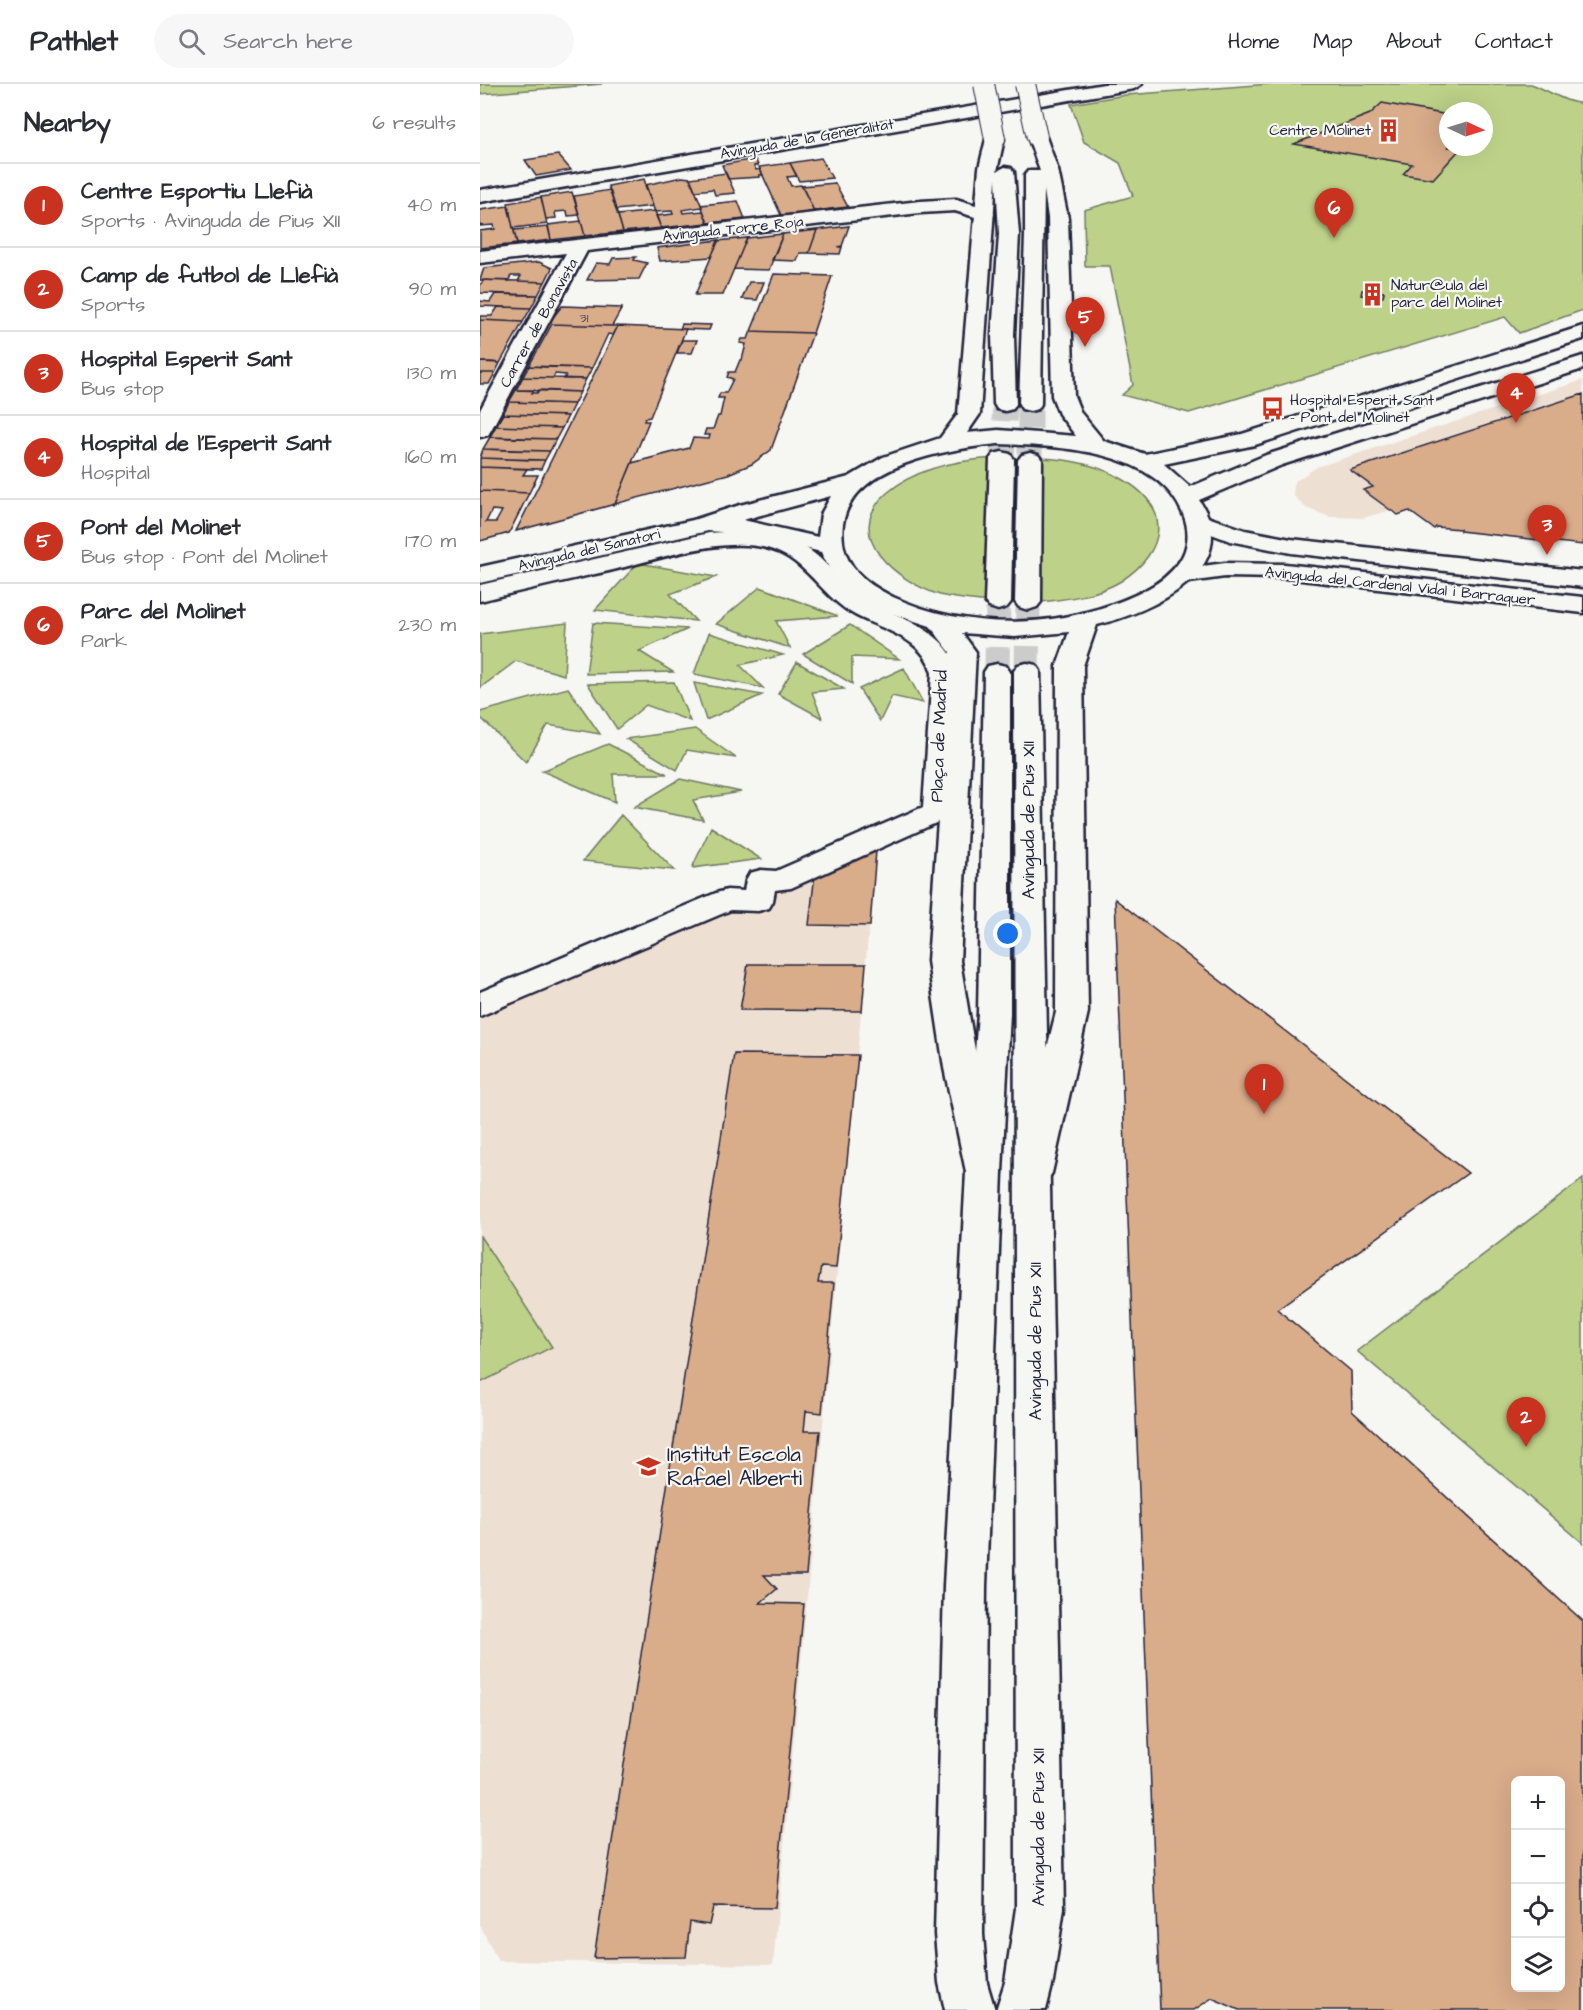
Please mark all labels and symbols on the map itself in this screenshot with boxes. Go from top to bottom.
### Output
north arrow [1439,102,1493,156]
street label: Avinguda de la Generalitat [718,113,896,166]
building icon: Centre Molinet [1376,117,1402,143]
place label: Centre Molinet [1269,120,1371,141]
pin: 6 [1314,188,1354,238]
street label: Avinguda Torre Roja [661,211,805,248]
street label: Carrer de Bonavista [495,254,583,391]
place label: Natur@ula del parc del Molinet [1391,275,1502,313]
building icon: Natur@ula del parc del Molinet [1360,281,1386,307]
pin: 5 [1066,298,1104,347]
house number: 31 [580,308,589,328]
pin: 4 [1496,374,1536,423]
place label: Hospital Esperit Sant - Pont del Molinet [1290,390,1434,428]
bus stop icon: Hospital Esperit Sant - Pont del Molinet [1259,396,1285,422]
pin: 3 [1528,506,1566,555]
street label: Avinguda del Sanatori [516,523,663,578]
street label: Avinguda del Cardenal Vidal i Barraquer [1264,561,1536,612]
street label: Plaça de Madrid [924,669,954,803]
street label: Avinguda de Pius XII [1016,741,1042,899]
your location [993,919,1022,948]
pin: 1 [1244,1064,1284,1114]
street label: Avinguda de Pius XII [1023,1262,1049,1420]
pin: 2 [1506,1398,1546,1447]
place label: Institut Escola Rafael Alberti [667,1440,802,1493]
school or university icon: Institut Escola Rafael Alberti [636,1453,662,1479]
street label: Avinguda de Pius XII [1026,1748,1052,1906]

